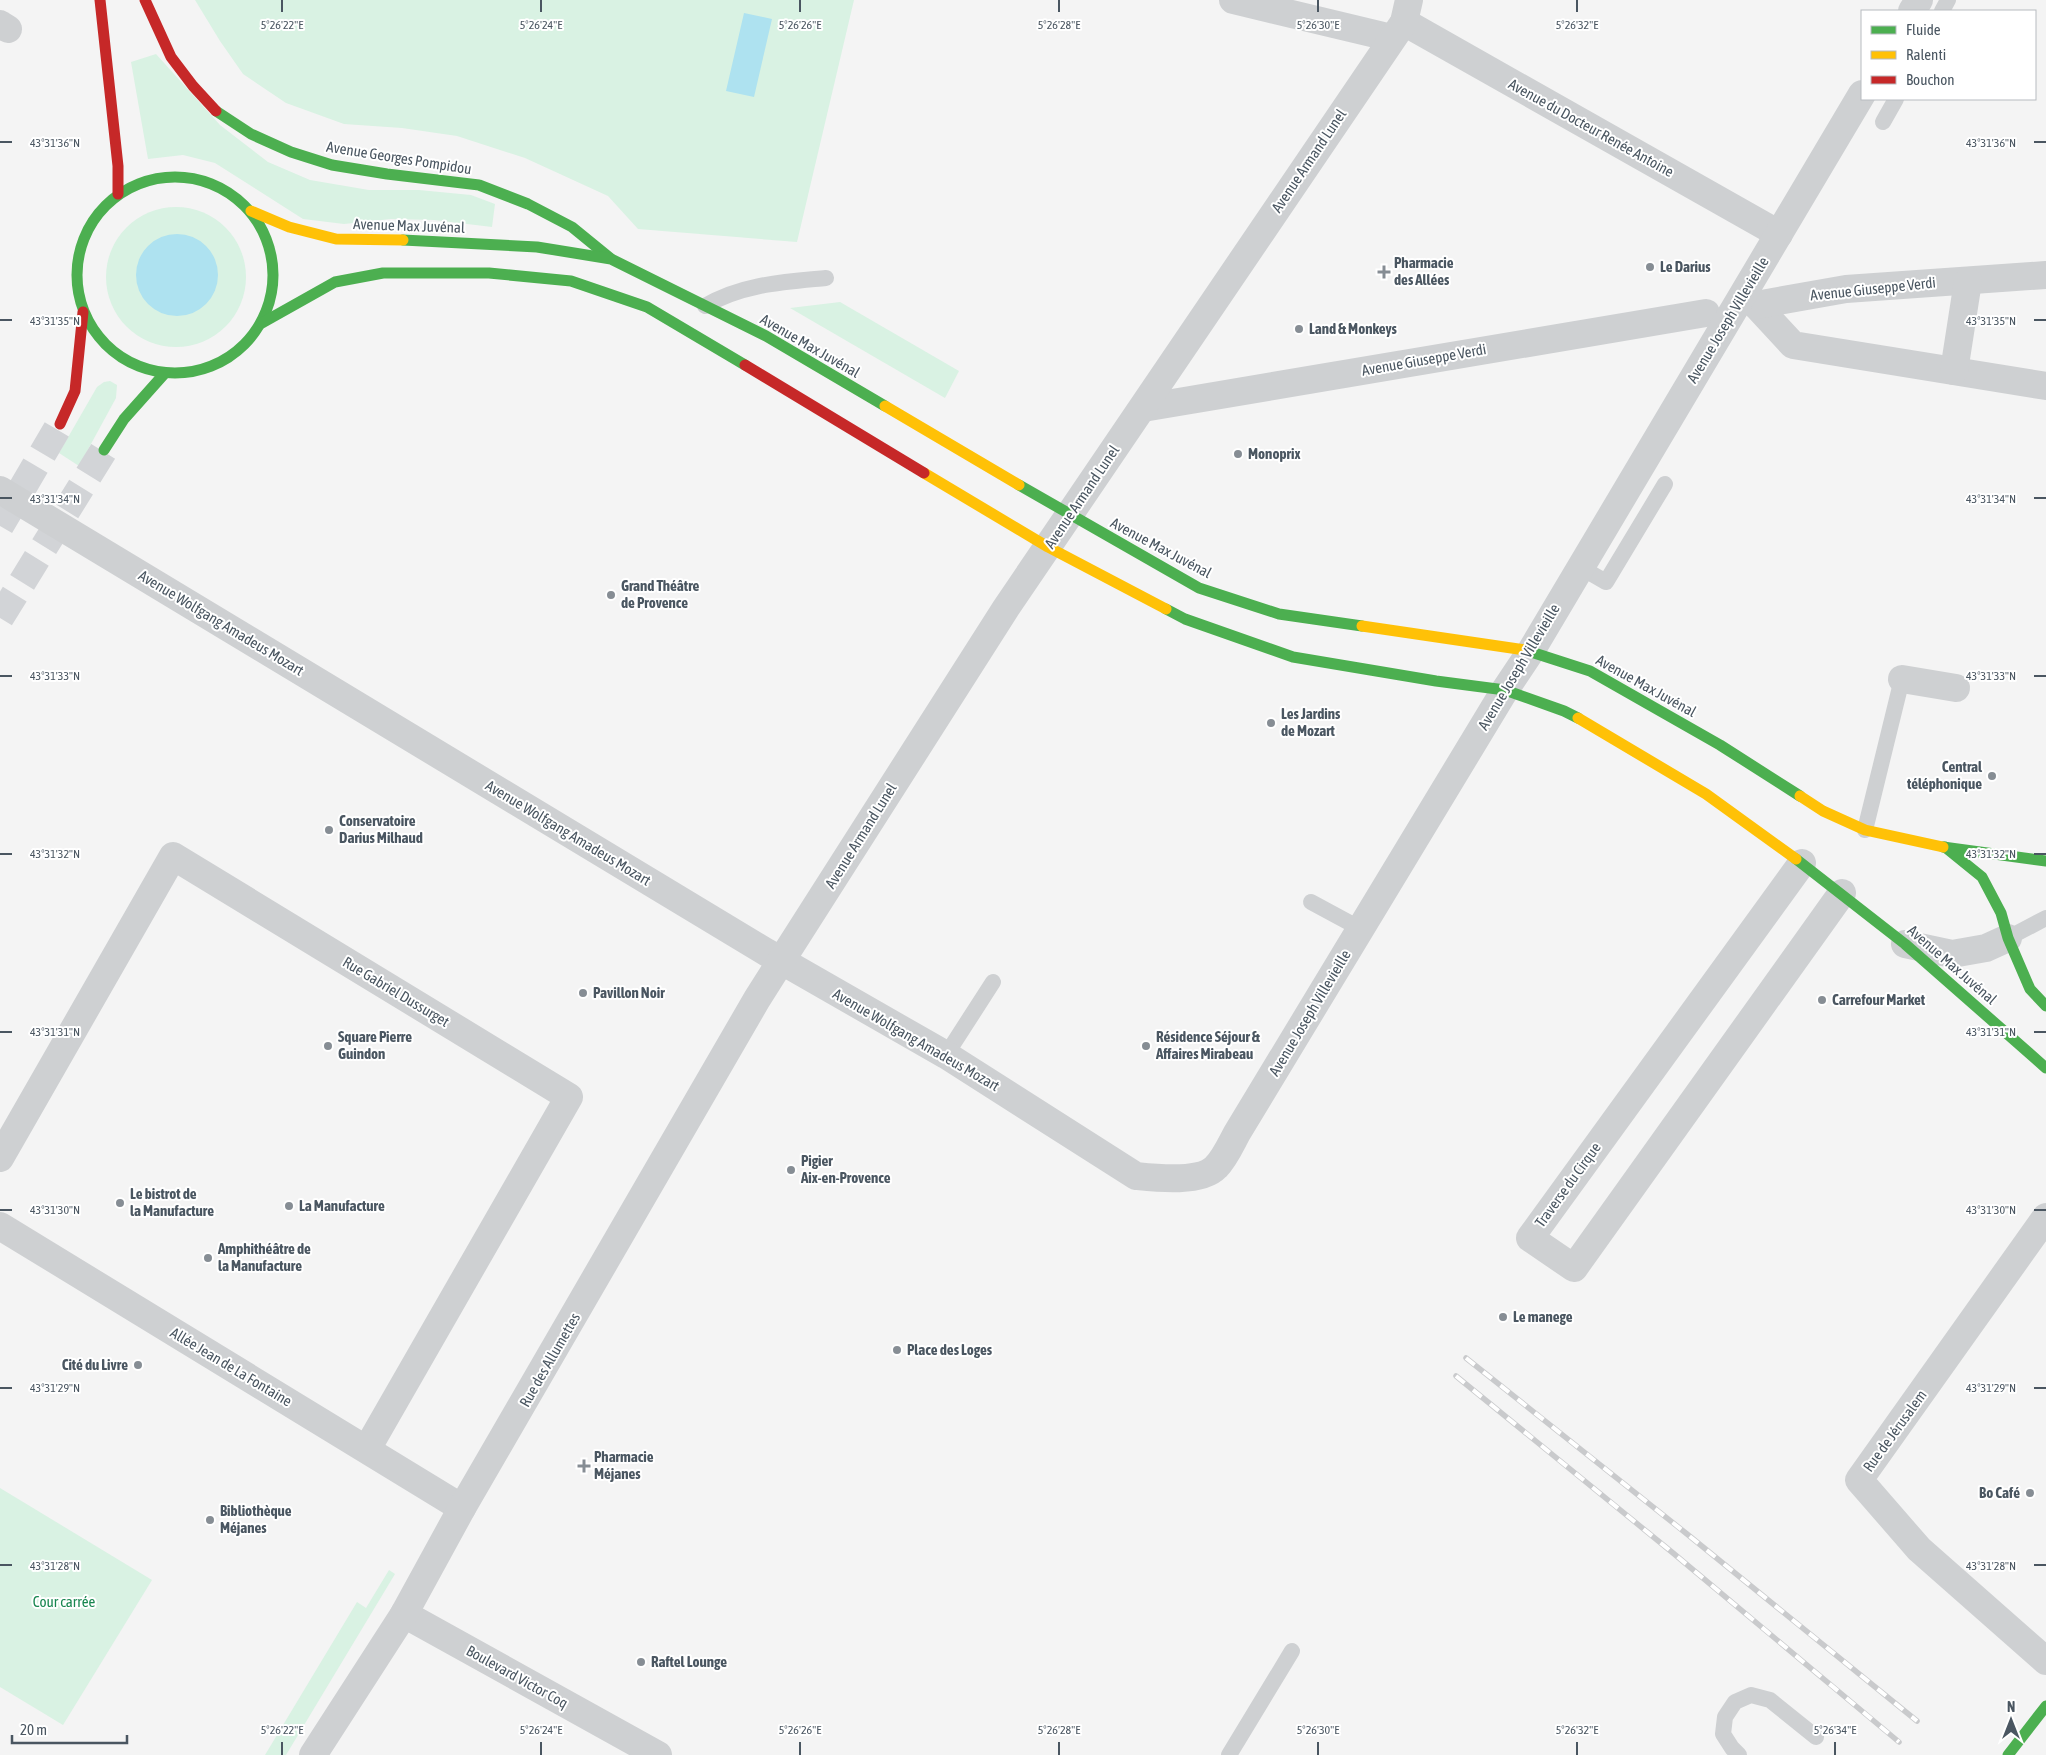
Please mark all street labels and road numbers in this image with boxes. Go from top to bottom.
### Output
street label: Avenue du Docteur Renée Antoine [1506,75,1677,180]
street label: Avenue Armand Lunel [1268,106,1349,216]
street label: Avenue Georges Pompidou [325,138,473,177]
street label: Avenue Max Juvénal [353,215,465,236]
street label: Avenue Joseph Villevieille [1683,254,1772,386]
street label: Avenue Giuseppe Verdi [1809,273,1937,304]
street label: Avenue Max Juvénal [758,310,863,381]
street label: Avenue Giuseppe Verdi [1360,340,1487,379]
street label: Avenue Armand Lunel [1041,442,1122,552]
street label: Avenue Max Juvénal [1108,514,1215,581]
street label: Avenue Wolfgang Amadeus Mozart [136,566,307,679]
street label: Avenue Joseph Villevieille [1474,601,1563,733]
street label: Avenue Max Juvénal [1593,651,1699,720]
street label: Avenue Wolfgang Amadeus Mozart [483,776,654,889]
street label: Avenue Armand Lunel [821,780,900,891]
street label: Avenue Max Juvénal [1905,922,2000,1008]
street label: Avenue Joseph Villevieille [1265,947,1354,1079]
street label: Rue Gabriel Dussurget [340,953,453,1030]
street label: Avenue Wolfgang Amadeus Mozart [830,985,1003,1094]
street label: Traverse du Cirque [1531,1139,1604,1230]
street label: Rue des Allumettes [516,1310,583,1410]
street label: Allée Jean de La Fontaine [168,1324,295,1410]
street label: Rue de Jérusalem [1859,1387,1930,1475]
street label: Boulevard Victor Coq [464,1642,571,1711]

